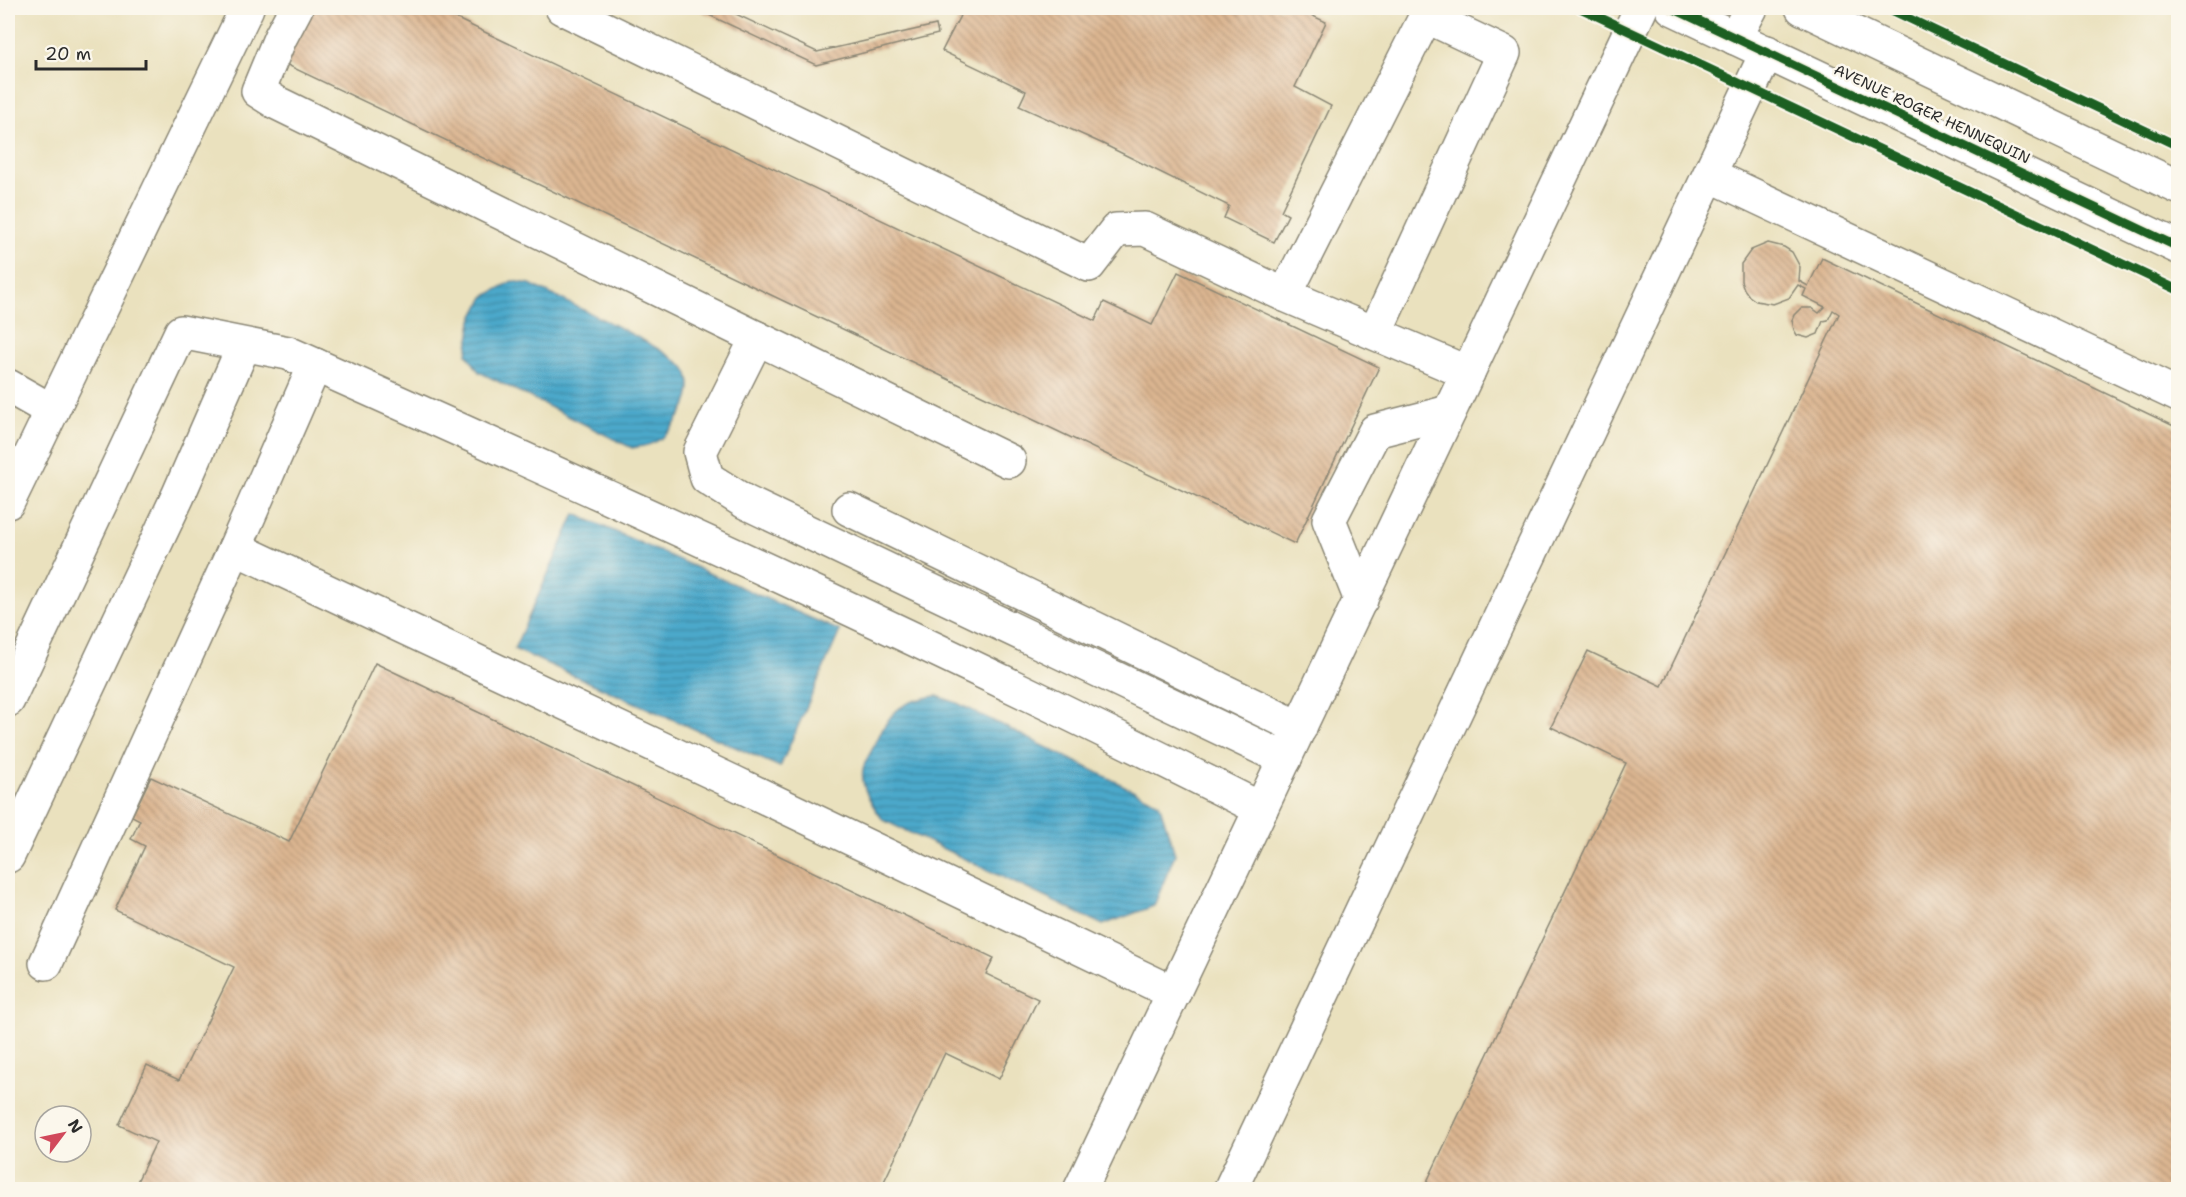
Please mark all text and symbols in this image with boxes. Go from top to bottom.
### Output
scale bar [36,33,146,71]
text: 20 m [45,42,91,66]
street label: AVENUE ROGER HENNEQUIN [1831,60,2033,168]
north arrow [33,1104,93,1164]
text: N [63,1115,88,1137]

